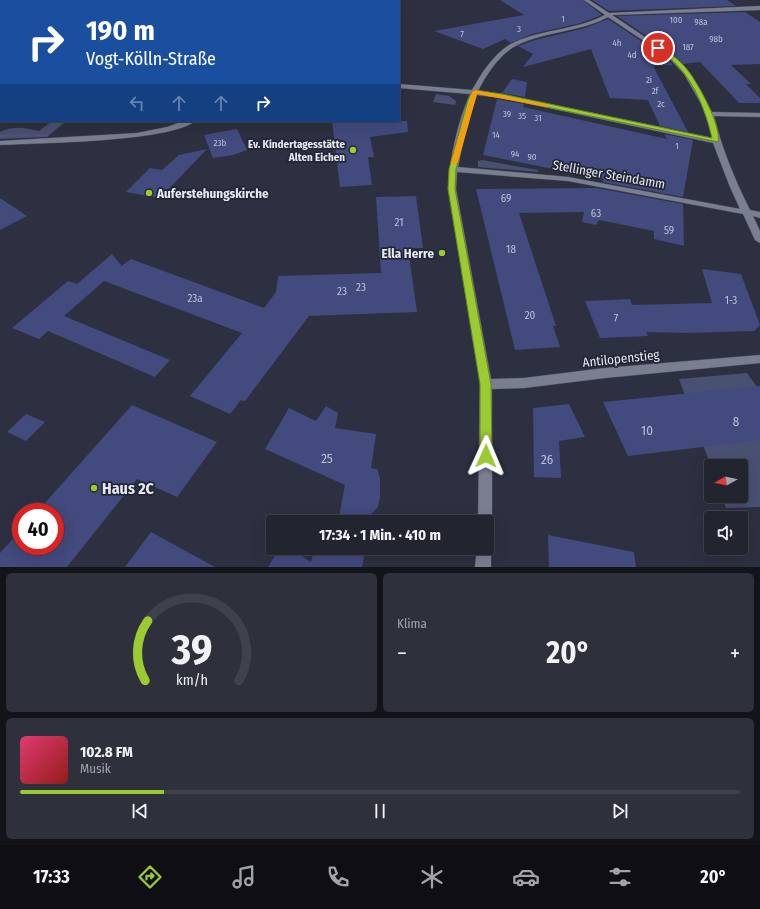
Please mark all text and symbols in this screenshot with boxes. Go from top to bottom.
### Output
text: 190 m [86,14,155,47]
house number: 1 [561,14,565,24]
house number: 100 [670,15,683,25]
icon: right [20,16,72,68]
house number: 98a [694,17,708,27]
house number: 3 [517,24,521,34]
house number: 7 [460,29,464,39]
pin [641,31,675,65]
house number: 98b [709,34,723,44]
icon: arrive [647,37,669,59]
house number: 4h [612,38,622,48]
house number: 187 [682,42,694,52]
text: Vogt-Kölln-Straße [86,48,216,70]
house number: 4d [627,50,637,60]
house number: 2i [646,75,652,85]
house number: 2f [652,86,660,96]
icon: left [126,92,148,114]
icon: ahead [168,92,190,114]
icon: ahead [210,92,232,114]
icon: right [252,92,274,114]
house number: 2c [657,99,665,109]
house number: 39 [503,109,511,119]
house number: 35 [518,111,526,121]
house number: 31 [534,113,542,123]
house number: 14 [492,130,501,140]
house number: 23b [214,138,227,148]
place label: Ev. Kindertagesstätte Alten Eichen [248,138,345,164]
house number: 1 [675,141,679,151]
marker: Ev. Kindertagesstätte Alten Eichen [348,145,358,155]
house number: 94 [511,149,520,159]
house number: 90 [527,152,537,162]
street label: Stellinger Steindamm [551,157,666,192]
place label: Auferstehungskirche [156,186,269,201]
marker: Auferstehungskirche [144,188,154,198]
house number: 69 [501,192,511,205]
house number: 63 [591,207,601,220]
house number: 21 [395,216,403,229]
house number: 59 [664,224,674,237]
house number: 18 [506,243,516,256]
place label: Ella Herre [382,246,434,261]
marker: Ella Herre [437,248,447,258]
house number: 23 [356,281,366,294]
house number: 23 [337,285,347,298]
house number: 23a [187,292,203,305]
house number: 1-3 [725,294,737,307]
house number: 20 [525,309,536,322]
house number: 7 [614,312,619,325]
street label: Antilopenstieg [582,347,661,370]
house number: 8 [733,414,739,429]
house number: 10 [641,423,653,438]
position arrow [465,435,507,477]
house number: 25 [321,451,333,466]
house number: 26 [541,452,553,467]
north arrow [704,459,748,503]
map controls [704,459,748,555]
place label: Haus 2C [102,479,154,498]
marker: Haus 2C [89,483,99,493]
speed limit sign: 40 [12,503,64,555]
button: sound [704,511,748,555]
text: 17:34 · 1 Min. · 410 m [319,526,441,544]
text: Klima [397,616,427,631]
text: 39 [170,624,212,674]
text: 20° [546,635,591,671]
text: − [397,640,407,667]
text: + [730,640,740,667]
text: km/h [176,671,207,688]
text: 102.8 FM [80,743,133,761]
text: Musik [80,761,111,776]
icon: previous [129,800,151,822]
icon: pause [369,800,391,822]
icon: next [609,800,631,822]
icon: directions [136,863,164,891]
icon: music [230,863,258,891]
icon: phone [324,863,352,891]
icon: climate [418,863,446,891]
icon: car [512,863,540,891]
icon: filters [606,863,634,891]
text: 17:33 [33,866,70,888]
text: 20° [700,866,727,888]

